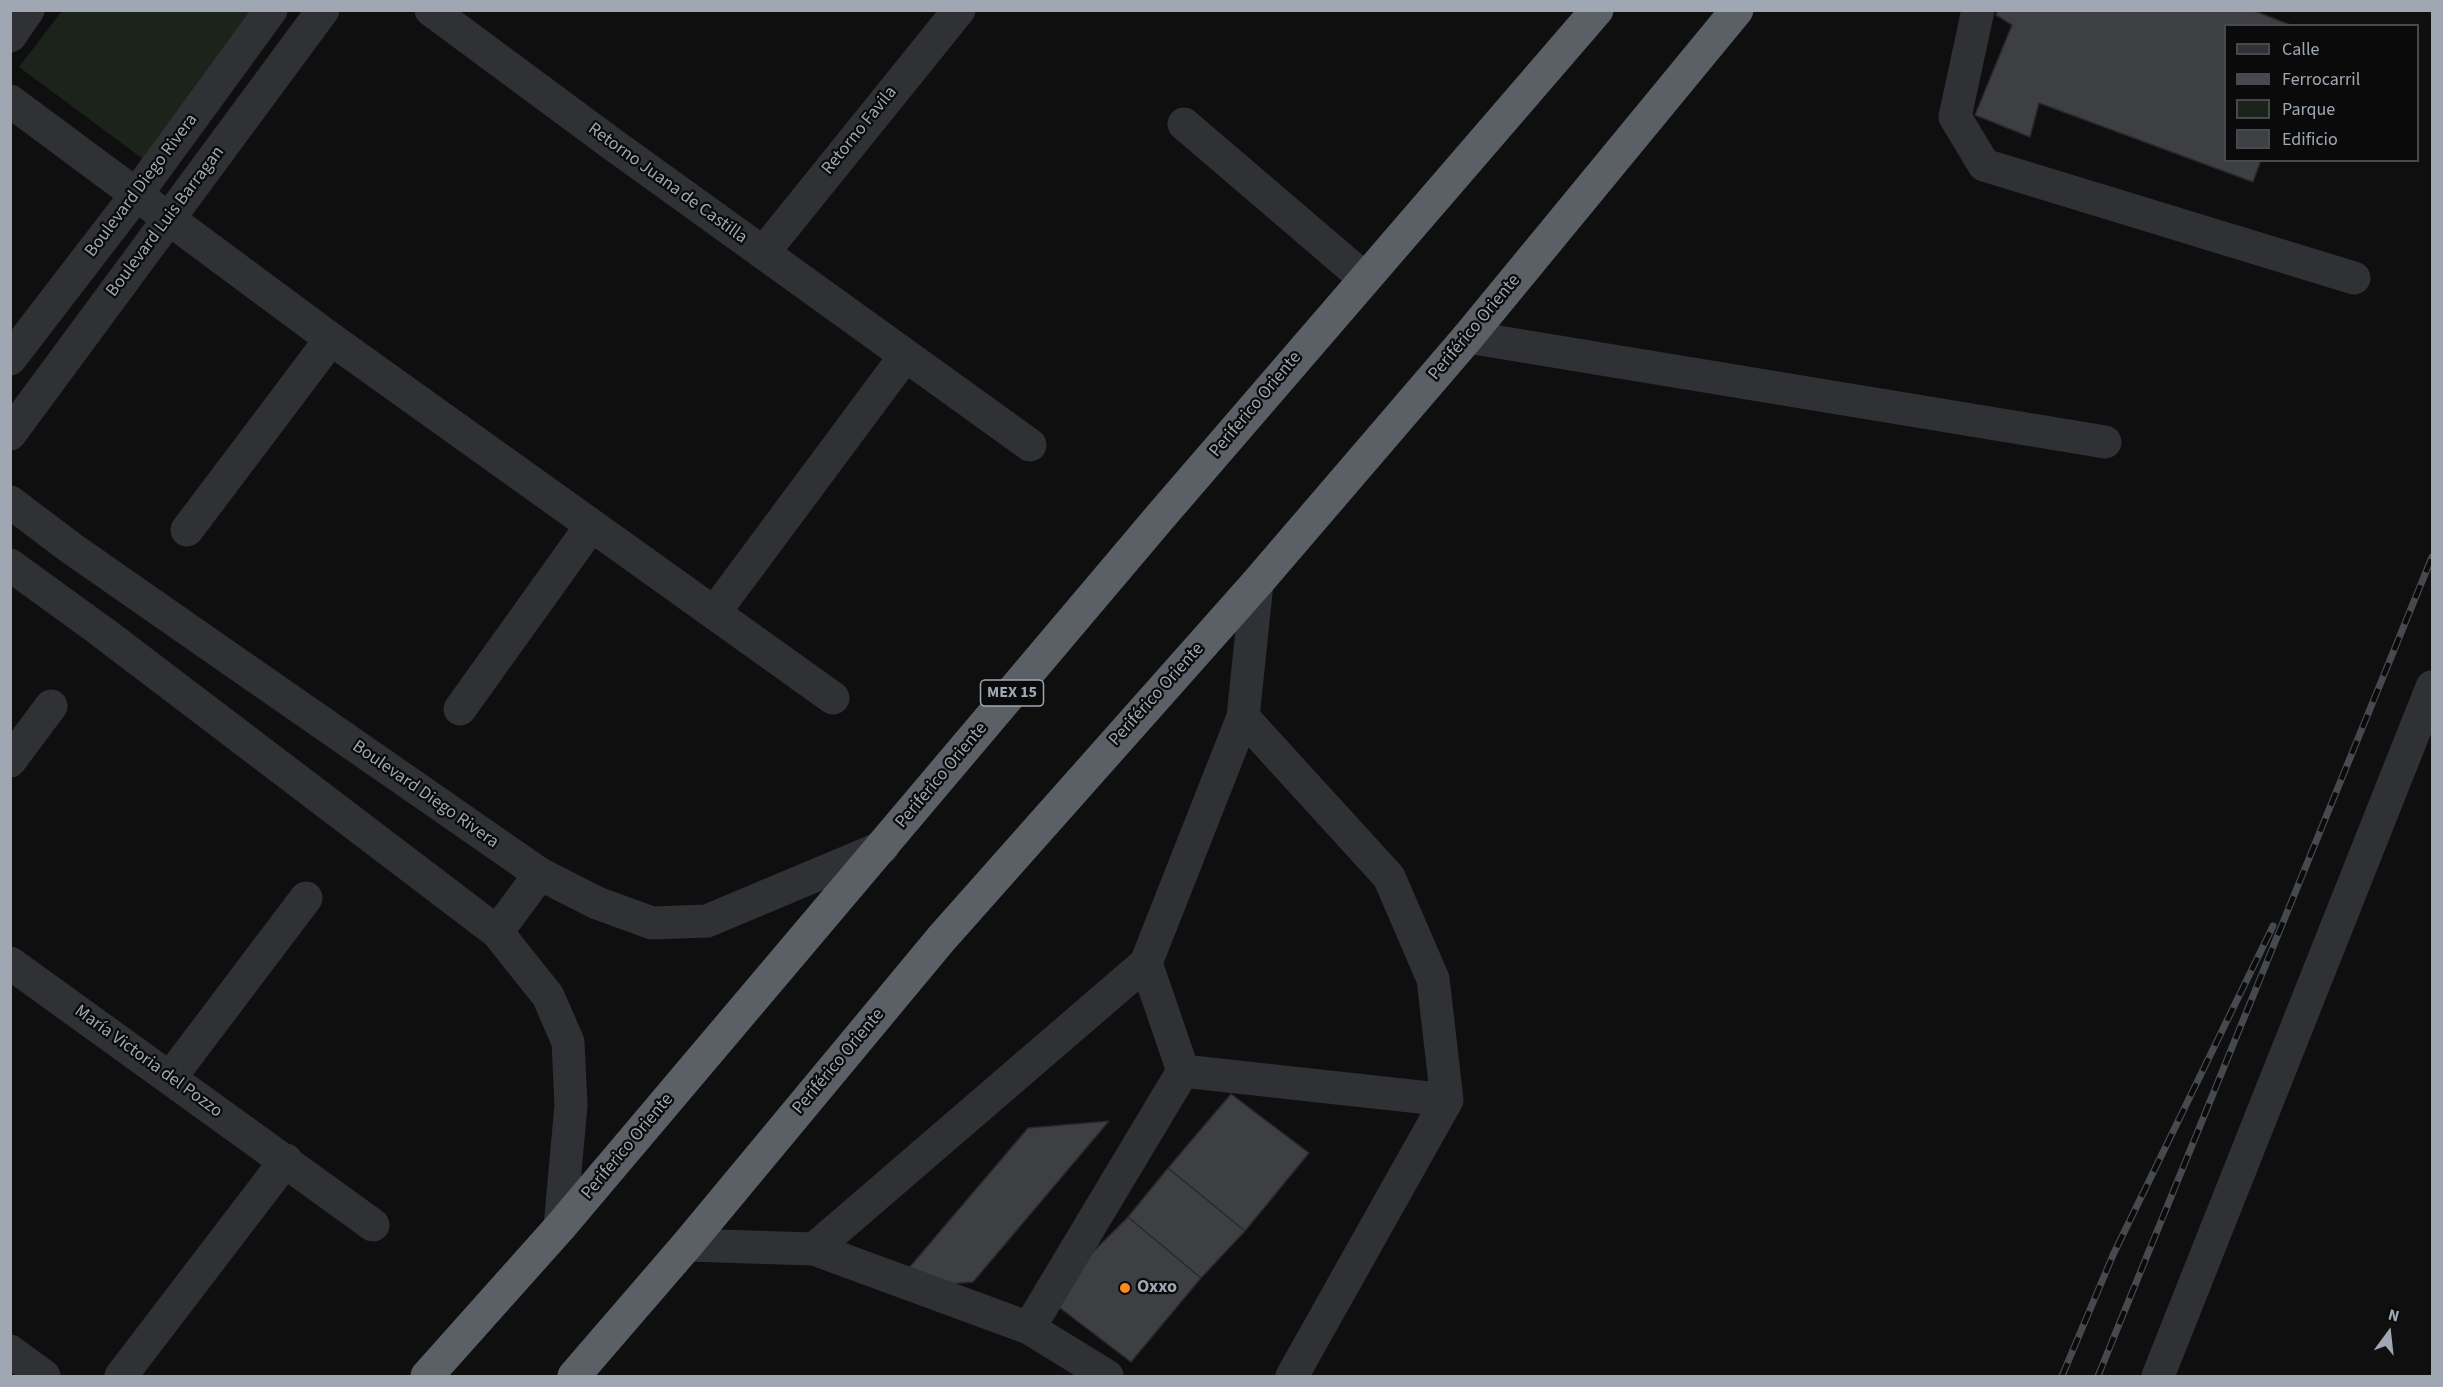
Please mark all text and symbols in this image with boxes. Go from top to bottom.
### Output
legend [2224,24,2419,162]
text: Calle [2282,37,2319,62]
text: Ferrocarril [2282,67,2360,92]
street label: Retorno Favila [818,82,902,180]
text: Parque [2282,97,2335,122]
street label: Boulevard Diego Rivera [81,110,203,262]
street label: Retorno Juana de Castilla [583,119,751,249]
text: Edificio [2282,127,2338,152]
street label: Boulevard Luis Barragan [102,142,230,302]
street label: Periférico Oriente [1424,271,1526,385]
street label: Periferico Oriente [1205,348,1307,462]
street label: Periférico Oriente [1105,639,1209,751]
road number: MEX 15 [980,680,1044,706]
street label: Periferico Oriente [891,719,993,833]
street label: Boulevard Diego Rivera [348,736,502,854]
street label: María Victoria del Pozzo [70,1001,226,1123]
street label: Periférico Oriente [788,1005,890,1119]
street label: Periferico Oriente [577,1090,679,1204]
place label: Oxxo [1137,1277,1177,1299]
marker: Oxxo [1118,1281,1132,1295]
north arrow [2359,1303,2419,1363]
text: N [2386,1304,2402,1328]

